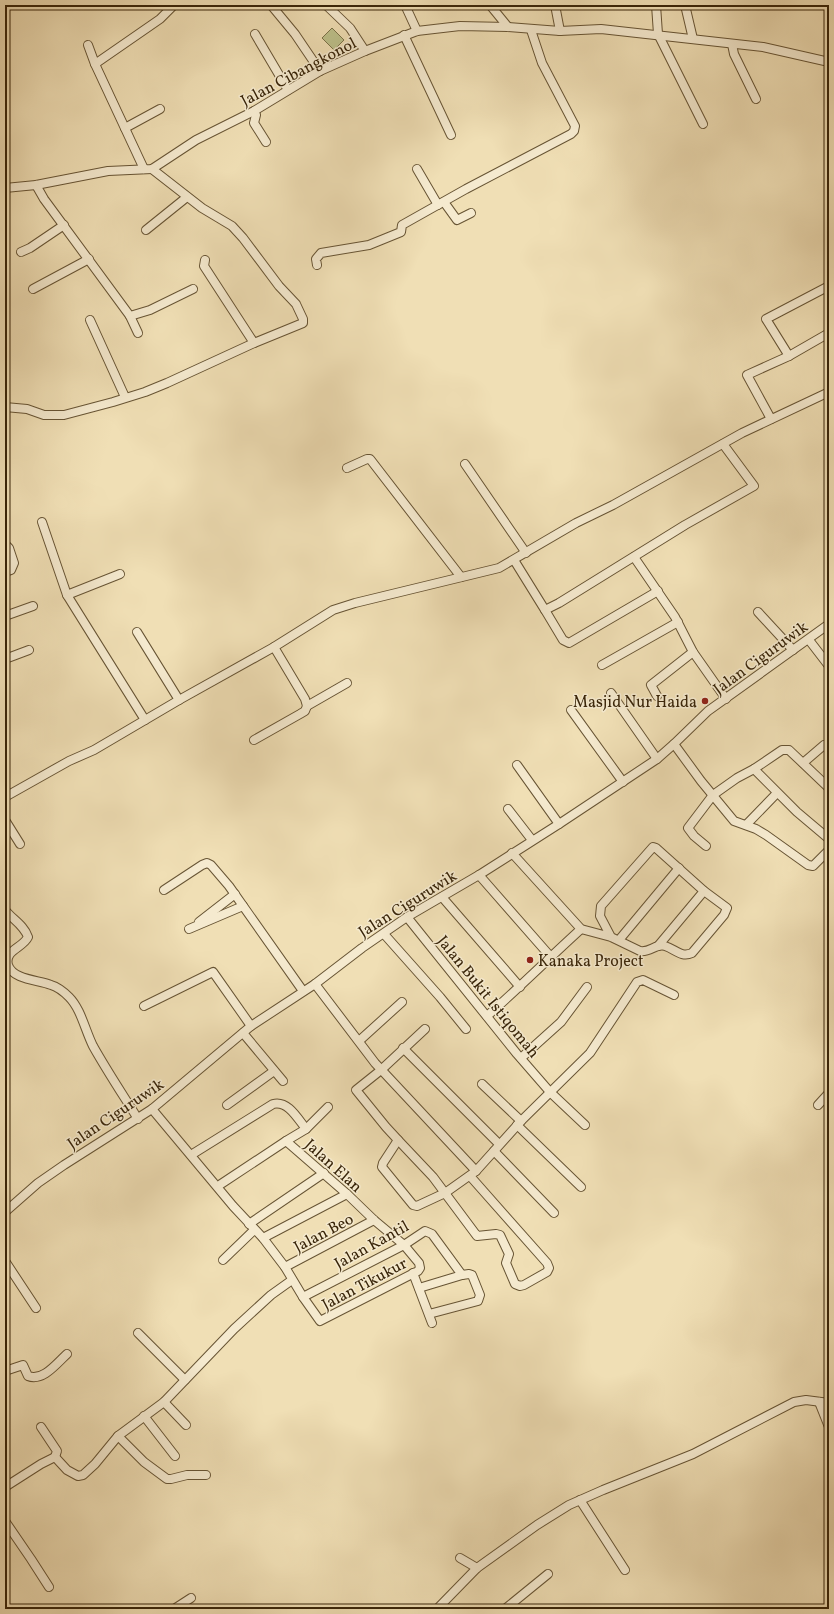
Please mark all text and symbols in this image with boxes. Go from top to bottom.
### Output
street label: Jalan Cibangkonol [237,33,361,113]
street label: Jalan Ciguruwik [709,617,813,701]
place label: Masjid Nur Haida [573,692,697,714]
marker: Masjid Nur Haida [700,696,710,706]
street label: Jalan Ciguruwik [355,865,462,944]
street label: Jalan Bukit Istiqomah [431,931,544,1063]
place label: Kanaka Project [538,951,644,973]
marker: Kanaka Project [525,955,535,965]
street label: Jalan Ciguruwik [63,1074,169,1155]
street label: Jalan Elan [299,1135,366,1198]
street label: Jalan Beo [290,1209,358,1259]
street label: Jalan Kantil [331,1216,413,1275]
street label: Jalan Tikukur [318,1253,412,1317]

